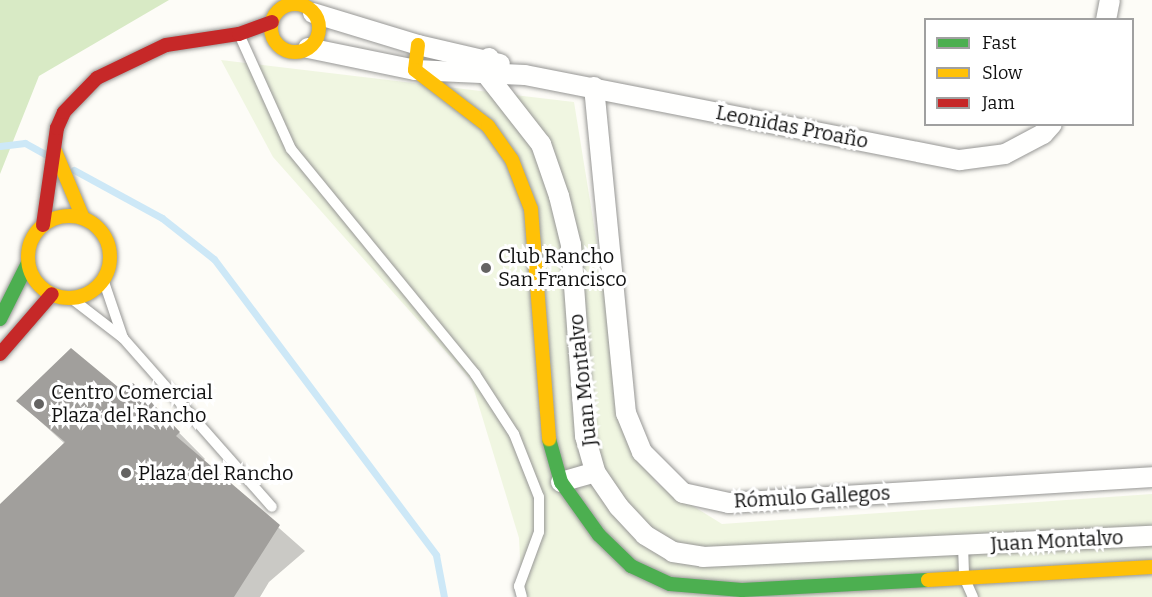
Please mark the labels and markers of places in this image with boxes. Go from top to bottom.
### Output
place label: Club Rancho San Francisco [498,244,627,291]
marker: Club Rancho San Francisco [479,261,493,275]
place label: Centro Comercial Plaza del Rancho [51,380,213,427]
marker: Centro Comercial Plaza del Rancho [32,397,46,411]
place label: Plaza del Rancho [138,461,293,485]
marker: Plaza del Rancho [119,466,133,480]

